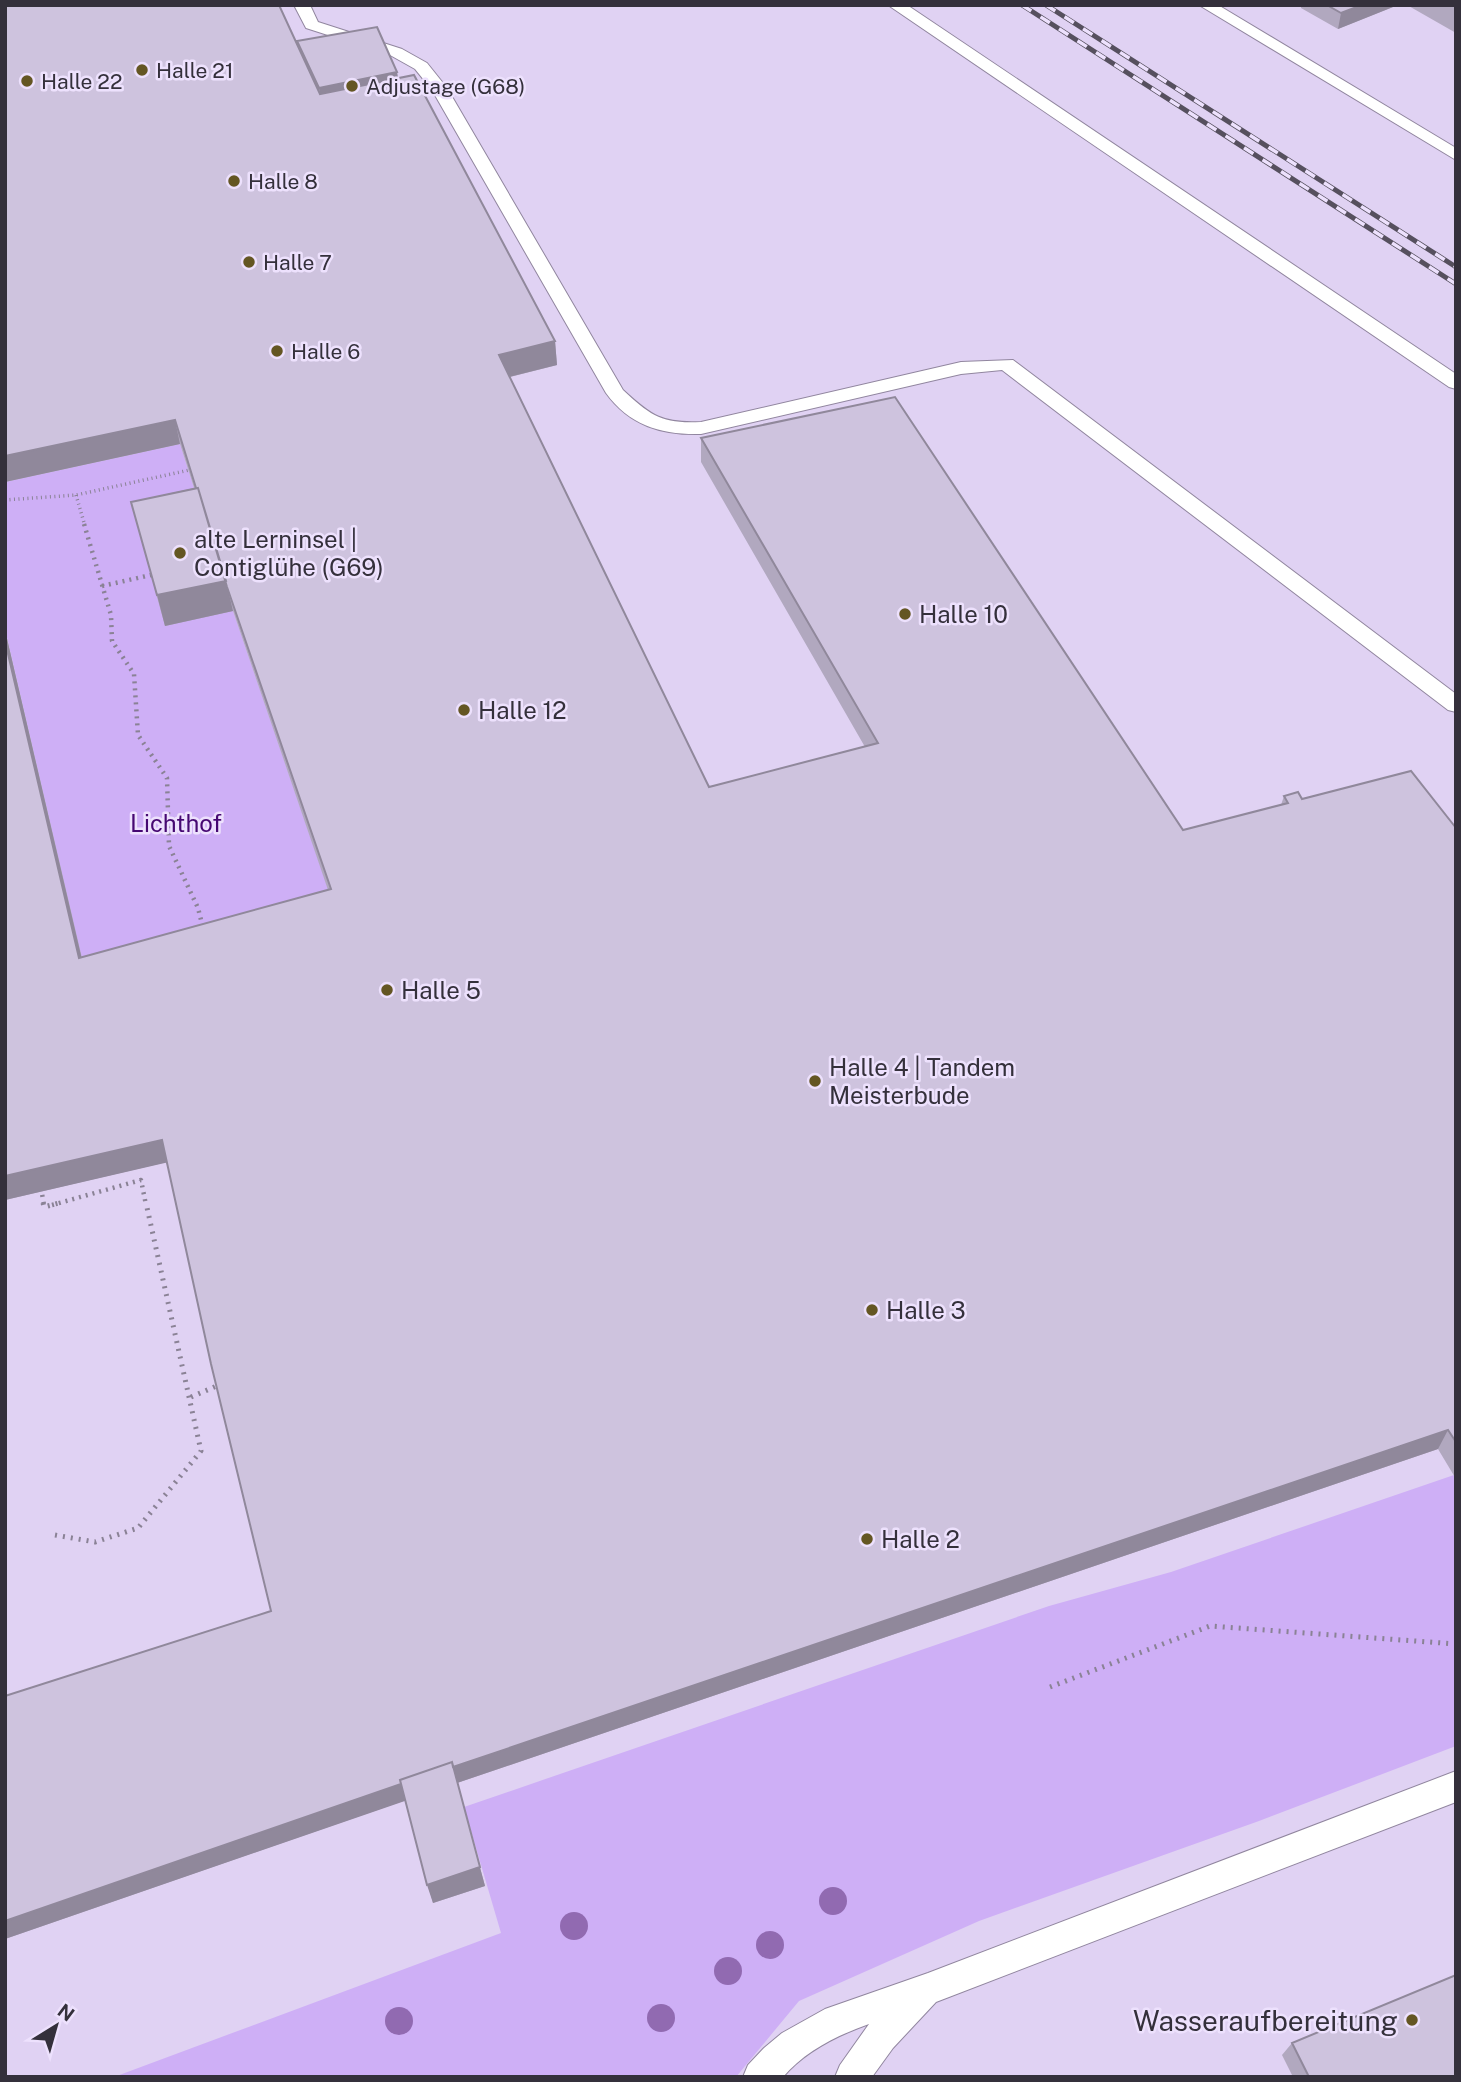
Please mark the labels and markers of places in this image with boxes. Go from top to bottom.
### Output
place label: Halle 21 [156,58,233,83]
marker: Halle 21 [134,62,150,78]
place label: Halle 22 [41,69,122,94]
marker: Halle 22 [19,73,35,89]
place label: Adjustage (G68) [366,74,525,99]
marker: Adjustage (G68) [344,78,360,94]
place label: Halle 8 [248,169,318,194]
marker: Halle 8 [226,173,242,189]
place label: Halle 7 [263,250,332,275]
marker: Halle 7 [241,254,257,270]
place label: Halle 6 [291,339,360,364]
marker: Halle 6 [269,343,285,359]
place label: alte Lerninsel | Contiglühe (G69) [194,525,384,581]
marker: alte Lerninsel | Contiglühe (G69) [172,545,188,561]
place label: Halle 10 [919,600,1008,628]
marker: Halle 10 [897,606,913,622]
place label: Halle 12 [478,696,567,724]
marker: Halle 12 [456,702,472,718]
place label: Halle 5 [401,976,481,1004]
marker: Halle 5 [379,982,395,998]
place label: Halle 4 | Tandem Meisterbude [829,1053,1015,1109]
marker: Halle 4 | Tandem Meisterbude [807,1073,823,1089]
place label: Halle 3 [886,1296,966,1324]
marker: Halle 3 [864,1302,880,1318]
place label: Halle 2 [881,1525,960,1553]
marker: Halle 2 [859,1531,875,1547]
place label: Wasseraufbereitung [1133,2004,1398,2037]
marker: Wasseraufbereitung [1404,2012,1420,2028]

